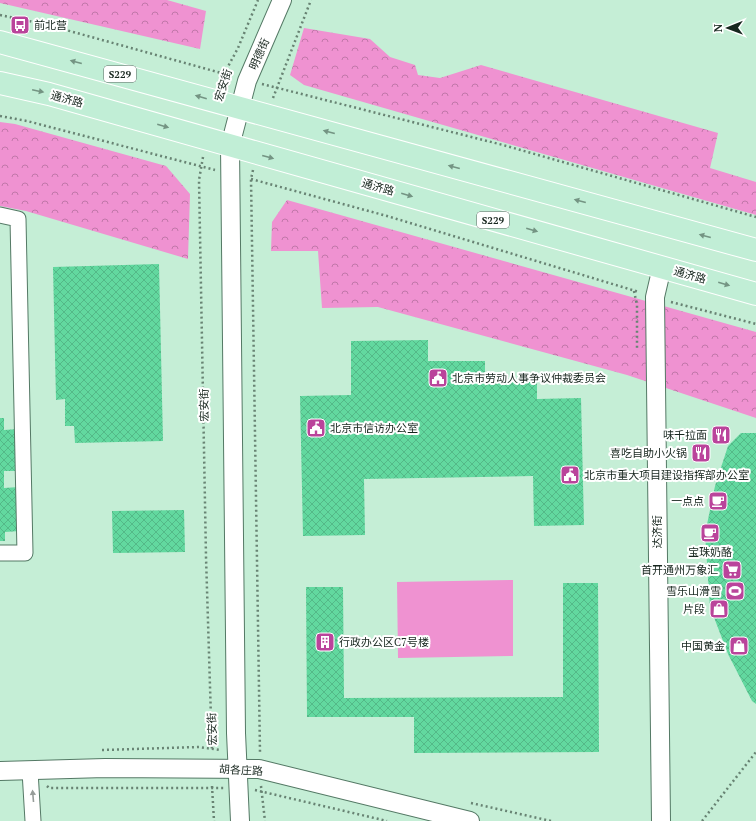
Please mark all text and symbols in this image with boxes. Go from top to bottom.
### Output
north arrow [708,8,748,48]
bus stop icon: 前北营 [9,14,31,36]
place label: 前北营 [34,18,67,32]
text: N [711,23,725,32]
street label: 明德街 [246,36,272,72]
one-way arrow [70,59,82,65]
road number: S229 [104,66,136,82]
street label: 宏安街 [211,67,235,103]
street label: 通济路 [49,88,85,110]
one-way arrow [32,89,44,95]
one-way arrow [195,94,207,100]
one-way arrow [158,123,170,129]
one-way arrow [323,129,335,135]
one-way arrow [262,154,274,160]
one-way arrow [448,164,460,170]
street label: 通济路 [360,176,396,198]
one-way arrow [401,192,413,198]
one-way arrow [573,198,585,204]
road number: S229 [477,212,509,228]
one-way arrow [526,227,538,233]
one-way arrow [699,233,711,239]
street label: 通济路 [672,264,708,286]
one-way arrow [719,281,731,287]
public building icon: 北京市劳动人事争议仲裁委员会 [427,367,449,389]
place label: 北京市劳动人事争议仲裁委员会 [452,371,606,385]
street label: 宏安街 [197,388,211,422]
public building icon: 北京市信访办公室 [305,417,327,439]
place label: 北京市信访办公室 [330,421,418,435]
restaurant icon: 味千拉面 [710,424,732,446]
place label: 味千拉面 [663,428,707,442]
restaurant icon: 喜吃自助小火锅 [690,442,712,464]
place label: 喜吃自助小火锅 [610,446,687,460]
public building icon: 北京市重大项目建设指挥部办公室 [559,464,581,486]
place label: 北京市重大项目建设指挥部办公室 [584,468,749,482]
cafe icon: 一点点 [707,490,729,512]
place label: 一点点 [671,494,704,508]
street label: 达济街 [650,516,664,549]
cafe icon: 宝珠奶酪 [699,522,721,544]
place label: 宝珠奶酪 [688,545,732,559]
supermarket icon: 首开通州万象汇 [721,559,743,581]
place label: 首开通州万象汇 [641,563,718,577]
sports icon: 雪乐山滑雪 [724,580,746,602]
place label: 雪乐山滑雪 [666,584,721,598]
shop icon: 片段 [708,598,730,620]
place label: 片段 [683,602,705,616]
building icon: 行政办公区C7号楼 [314,631,336,653]
place label: 行政办公区C7号楼 [339,635,429,649]
shop icon: 中国黄金 [728,635,750,657]
place label: 中国黄金 [681,639,725,653]
street label: 宏安街 [204,712,220,746]
street label: 胡各庄路 [219,762,263,778]
one-way arrow [29,790,36,802]

